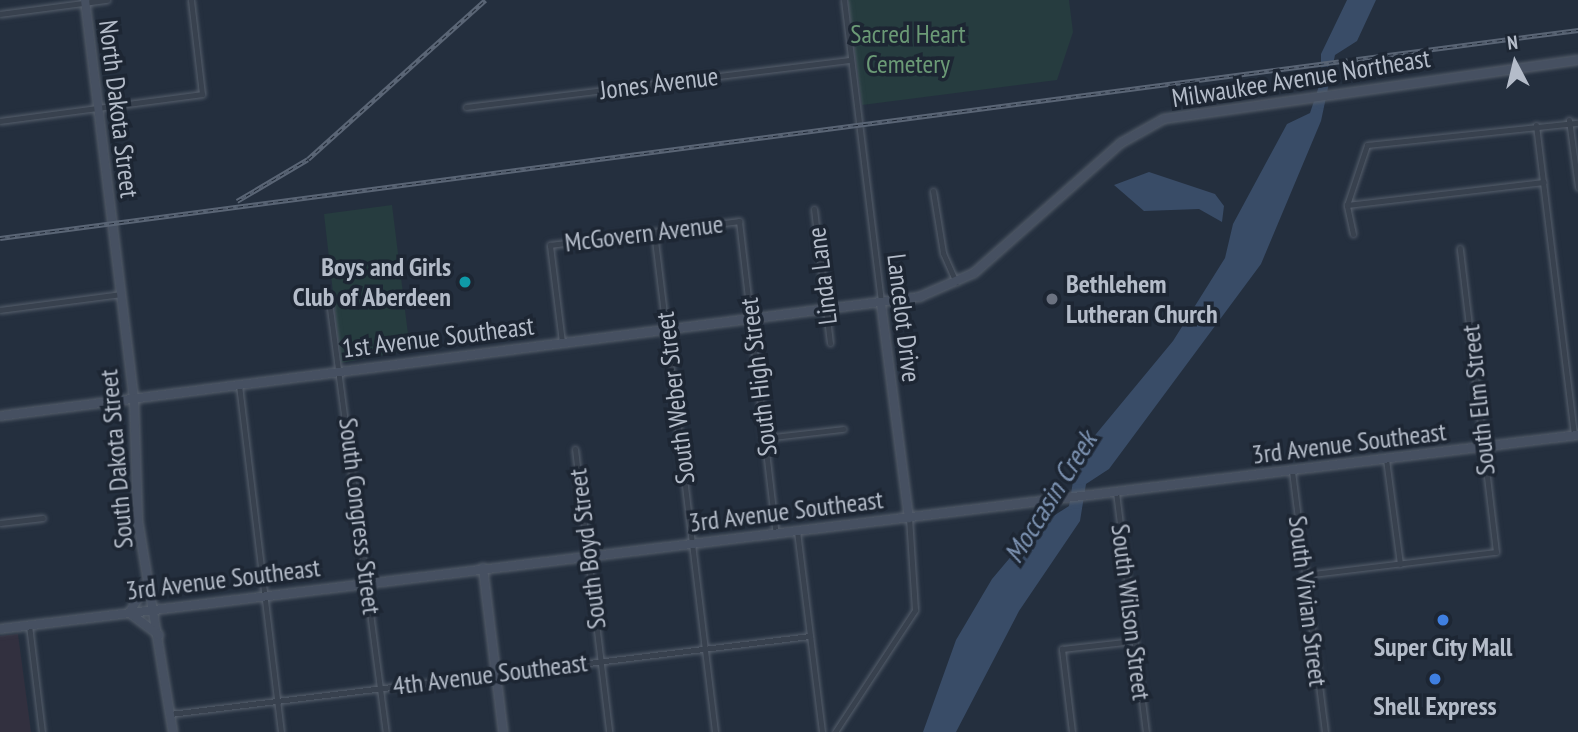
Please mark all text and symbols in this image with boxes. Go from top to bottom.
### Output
street label: North Dakota Street [93,18,145,200]
park label: Sacred Heart Cemetery [850,18,966,80]
north arrow [1480,28,1550,98]
text: N [1506,30,1519,55]
street label: Milwaukee Avenue Northeast [1169,42,1433,114]
street label: Jones Avenue [598,60,720,106]
street label: McGovern Avenue [563,208,725,258]
street label: Linda Lane [801,225,843,327]
place label: Boys and Girls Club of Aberdeen [292,251,451,312]
street label: Lancelot Drive [881,252,927,384]
place label: Bethlehem Lutheran Church [1066,268,1218,330]
marker: Boys and Girls Club of Aberdeen [457,274,473,290]
marker: Bethlehem Lutheran Church [1044,291,1060,307]
street label: South High Street [733,296,783,458]
street label: 1st Avenue Southeast [340,310,536,364]
street label: South Weber Street [649,310,701,486]
street label: South Elm Street [1455,323,1501,477]
street label: South Dakota Street [93,368,139,550]
street label: South Congress Street [332,416,388,616]
street label: 3rd Avenue Southeast [1250,416,1448,470]
water label: Moccasin Creek [996,425,1104,569]
street label: South Boyd Street [562,467,612,631]
street label: 3rd Avenue Southeast [687,484,885,538]
street label: South Vivian Street [1282,514,1334,688]
street label: South Wilson Street [1105,522,1157,702]
street label: 3rd Avenue Southeast [124,552,322,606]
marker: Super City Mall [1435,612,1451,628]
place label: Super City Mall [1373,631,1513,663]
street label: 4th Avenue Southeast [391,647,589,701]
marker: Shell Express [1427,671,1443,687]
place label: Shell Express [1373,690,1497,722]

